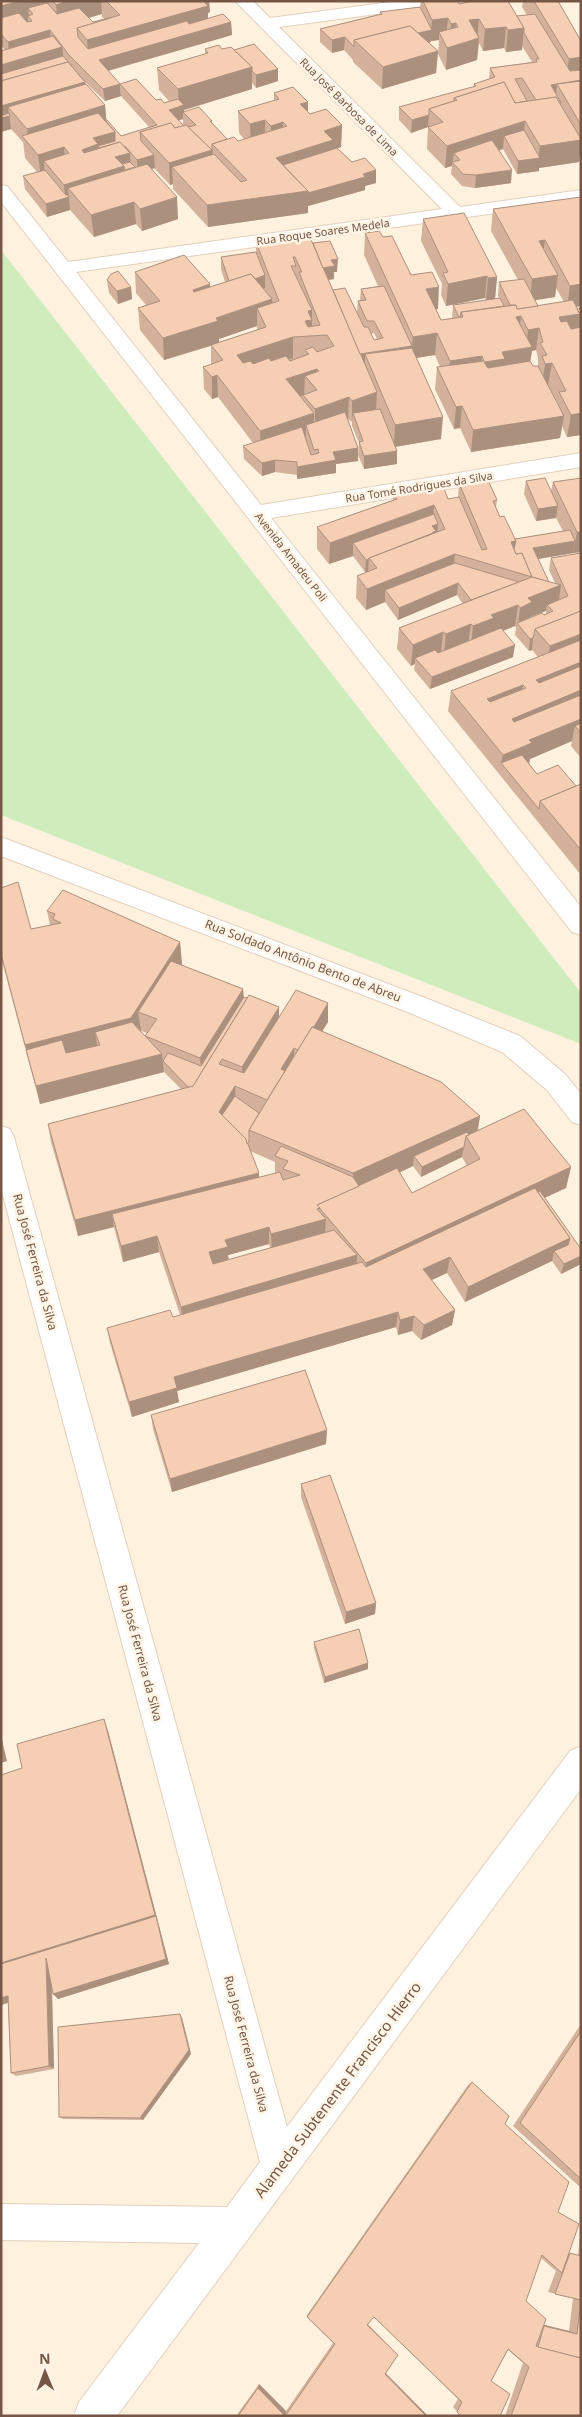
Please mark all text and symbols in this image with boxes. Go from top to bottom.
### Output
street label: Rua José Barbosa de Lima [297,54,402,159]
street label: Rua Roque Soares Medela [255,215,391,248]
street label: Rua Tomé Rodrigues da Silva [344,467,494,506]
street label: Avenida Amadeu Poli [252,509,331,604]
street label: Rua Soldado Antônio Bento de Abreu [203,915,404,1006]
street label: Rua José Ferreira da Silva [9,1192,62,1332]
street label: Rua José Ferreira da Silva [114,1583,167,1723]
street label: Rua José Ferreira da Silva [220,1974,273,2114]
street label: Alameda Subtenente Francisco Hierro [249,1977,425,2202]
north arrow [20,2347,70,2397]
text: N [39,2349,51,2368]

